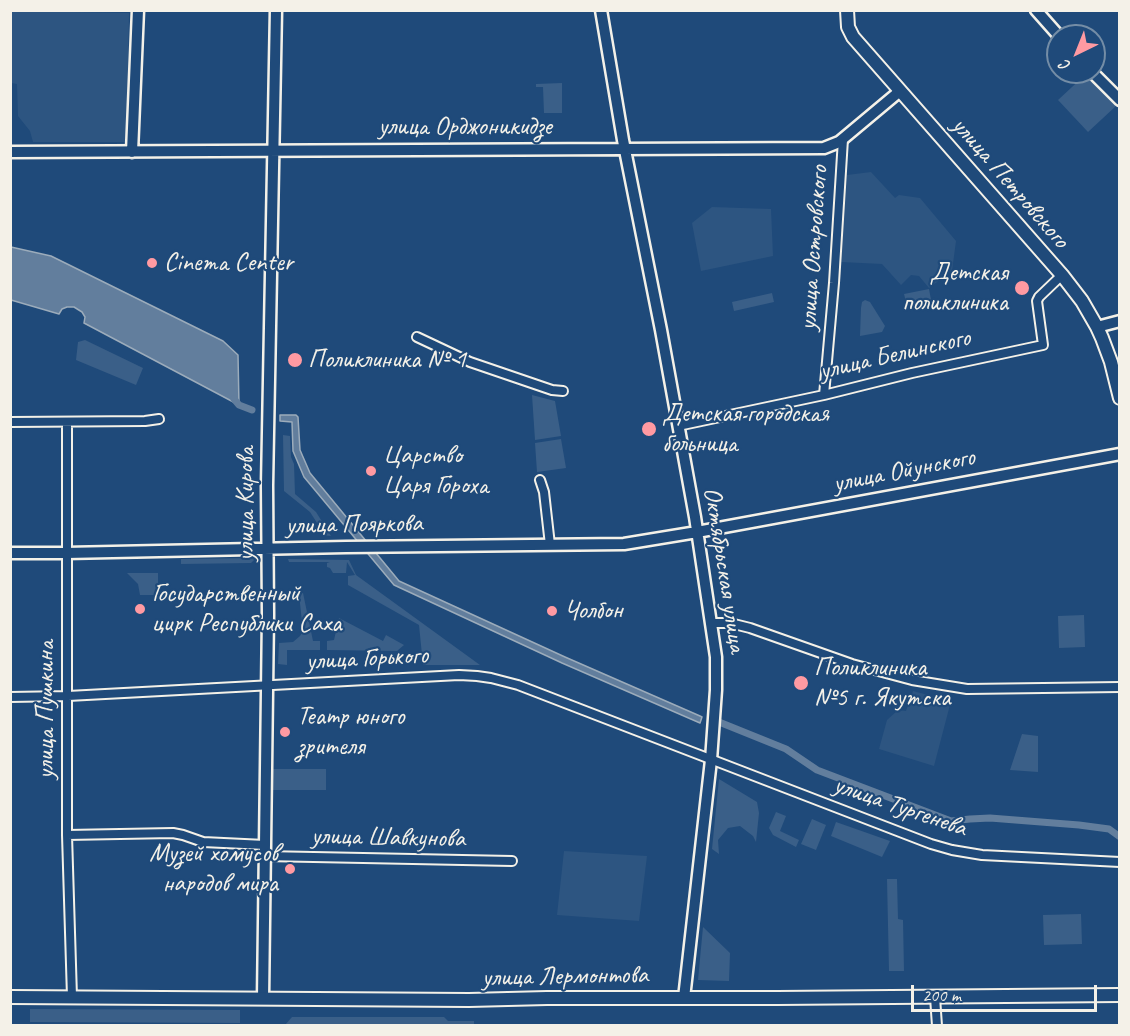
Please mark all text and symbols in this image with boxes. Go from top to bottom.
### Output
north arrow [1046,24,1106,84]
text: С [1055,56,1075,76]
street label: улица Орджоникидзе [378,111,552,143]
street label: улица Петровского [944,111,1076,255]
street label: улица Островского [793,164,835,332]
place label: Cinema Center [164,247,293,279]
marker: Cinema Center [145,256,159,270]
place label: Детская поликлиника [902,257,1008,318]
marker: Детская поликлиника [1013,279,1031,297]
street label: улица Белинского [817,323,973,387]
place label: Поликлиника № 1 [308,344,466,376]
marker: Поликлиника № 1 [286,351,304,369]
place label: Детская городская больница [662,398,829,460]
marker: Детская городская больница [640,420,658,438]
place label: Царство Царя Гороха [383,440,488,502]
street label: улица Ойунского [830,442,978,500]
street label: улица Кирова [230,447,262,561]
marker: Царство Царя Гороха [364,464,378,478]
street label: Октябрьская улица [696,485,752,655]
street label: улица Пояркова [285,508,423,542]
place label: Государственный цирк Республики Саха [152,578,341,640]
place label: Чолбон [564,595,622,627]
marker: Государственный цирк Республики Саха [133,602,147,616]
marker: Чолбон [545,604,559,618]
street label: улица Горького [305,640,429,678]
street label: улица Пушкина [30,641,62,779]
place label: Поликлиника №5 г. Якутска [814,652,950,714]
marker: Поликлиника №5 г. Якутска [792,674,810,692]
place label: Театр юного зрителя [297,701,404,762]
marker: Театр юного зрителя [278,725,292,739]
street label: улица Тургенева [829,770,971,844]
street label: улица Шавкунова [311,821,465,855]
place label: Музей хомусов народов мира [149,838,278,900]
marker: Музей хомусов народов мира [283,862,297,876]
street label: улица Лермонтова [482,960,648,994]
scale bar [914,973,1100,1011]
text: 200 m [922,984,961,1006]

